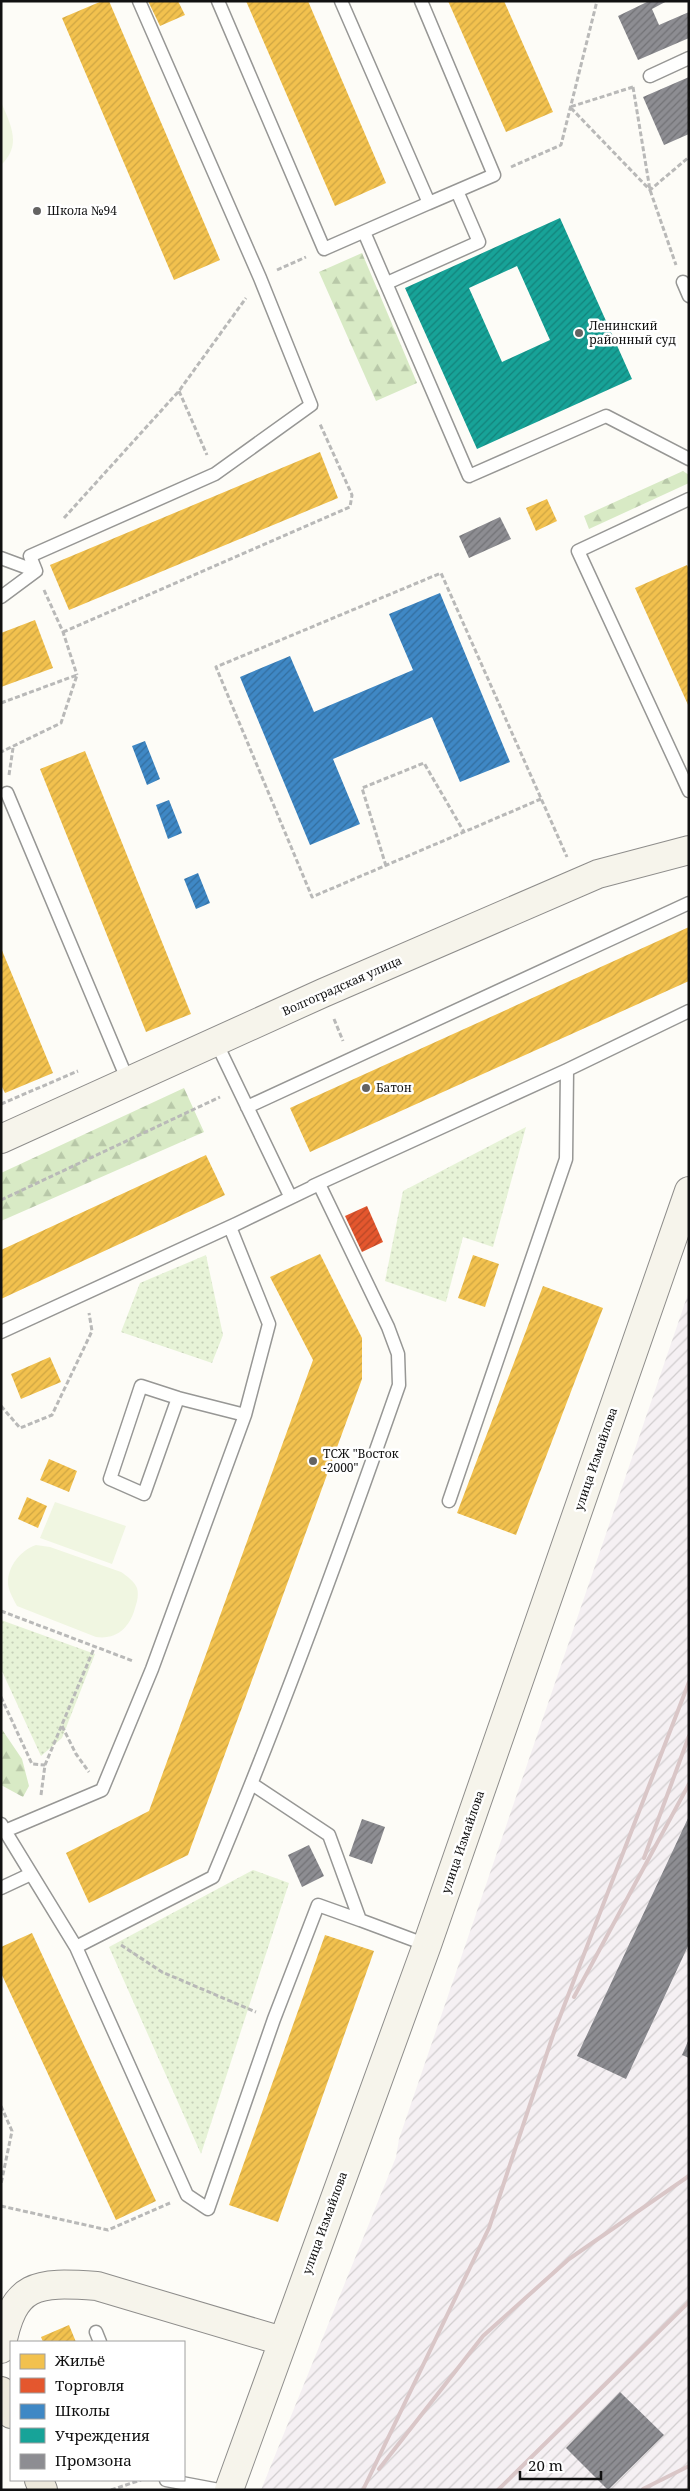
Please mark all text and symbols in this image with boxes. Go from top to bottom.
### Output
place label: Школа №94 [47,202,117,219]
marker: Школа №94 [31,205,43,217]
place label: Ленинский районный суд [589,317,676,348]
marker: Ленинский районный суд [573,327,585,339]
street label: Волгоградская улица [279,951,404,1020]
place label: Батон [376,1079,412,1096]
marker: Батон [360,1082,372,1094]
street label: улица Измайлова [570,1405,621,1513]
place label: ТСЖ "Восток -2000" [323,1445,400,1476]
marker: ТСЖ "Восток -2000" [307,1455,319,1467]
street label: улица Измайлова [437,1788,488,1896]
street label: улица Измайлова [298,2169,351,2277]
legend [10,2341,185,2481]
text: Жильё [54,2350,105,2370]
text: Торговля [55,2375,124,2395]
text: Школы [55,2400,110,2420]
text: Учреждения [55,2425,150,2445]
scale bar [520,2448,601,2480]
text: Промзона [55,2450,132,2470]
text: 20 m [528,2455,563,2475]

